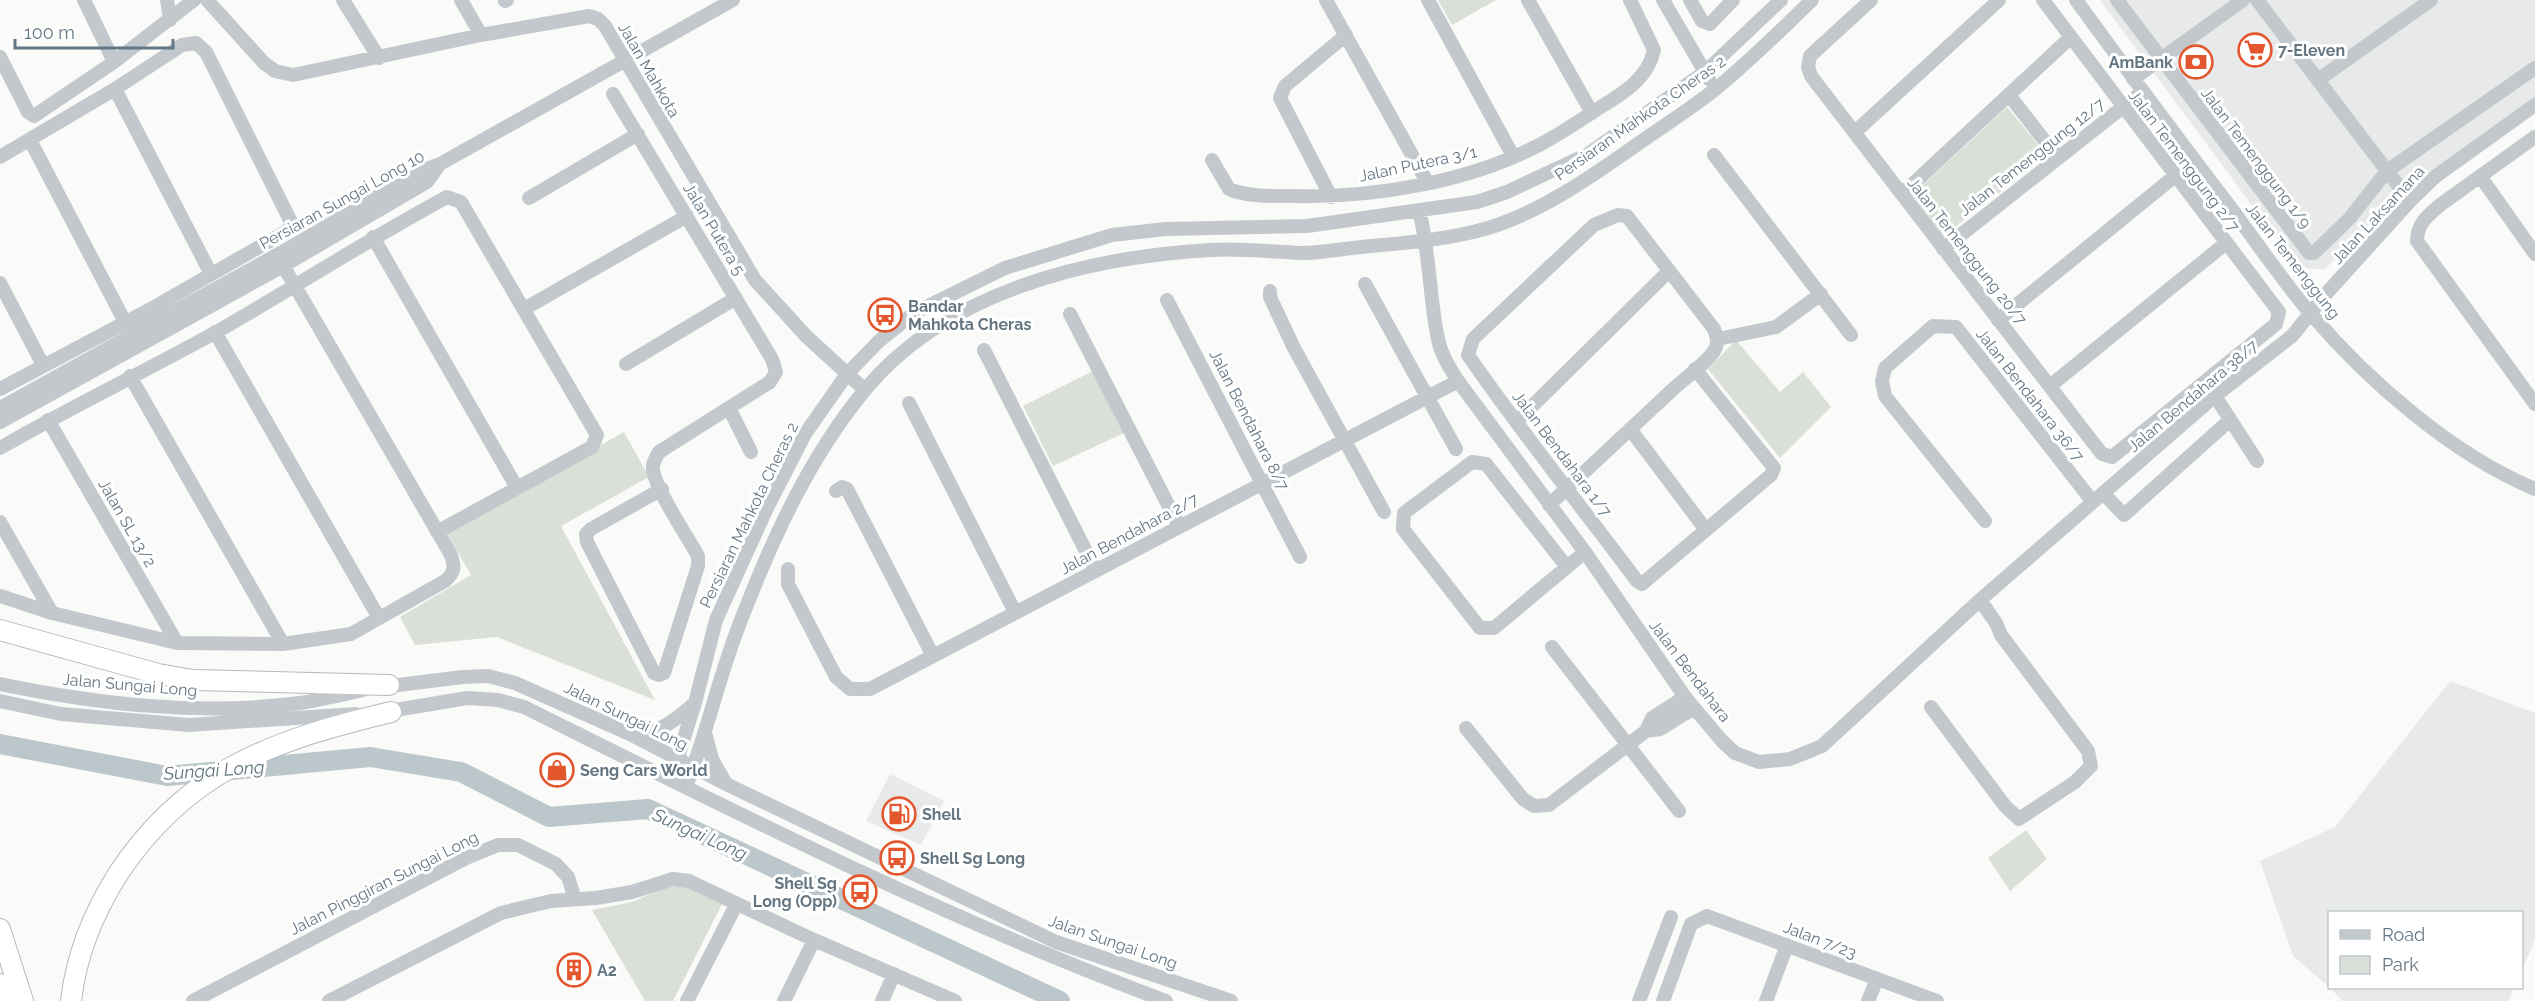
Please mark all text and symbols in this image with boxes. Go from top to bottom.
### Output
scale bar [15,12,172,50]
street label: Jalan Mahkota [614,19,684,121]
text: 100 m [24,22,75,43]
supermarket icon: 7-Eleven [2237,32,2273,68]
place label: 7-Eleven [2278,41,2345,60]
bank icon: AmBank [2178,44,2214,80]
street label: Persiaran Mahkota Cheras 2 [1551,52,1729,184]
place label: AmBank [2109,53,2173,72]
street label: Jalan Temenggung 1/9 [2197,84,2315,232]
street label: Jalan Temenggung 2/7 [2125,87,2244,236]
street label: Jalan Temenggung 12/7 [1956,94,2109,220]
street label: Jalan Putera 3/1 [1357,142,1479,186]
street label: Persiaran Sungai Long 10 [256,147,428,253]
street label: Jalan Laksamana [2328,162,2428,268]
street label: Jalan Temenggung 20/7 [1904,173,2031,329]
street label: Jalan Putera 5 [679,180,749,279]
street label: Jalan Temenggung [2242,199,2344,323]
bus stop icon: Bandar Mahkota Cheras [867,297,903,333]
place label: Bandar Mahkota Cheras [908,297,1031,334]
street label: Jalan Bendahara 36/7 [1972,325,2088,466]
street label: Jalan Bendahara 38/7 [2124,336,2262,456]
street label: Jalan Bendahara 8/7 [1205,347,1293,494]
street label: Jalan Bendahara 1/7 [1509,387,1616,521]
street label: Persiaran Mahkota Cheras 2 [696,419,802,611]
street label: Jalan SL 13/2 [94,476,160,570]
street label: Jalan Bendahara 2/7 [1057,489,1202,578]
street label: Jalan Bendahara [1645,616,1735,726]
street label: Jalan Sungai Long [62,670,198,700]
street label: Jalan Sungai Long [561,678,691,754]
shop icon: Seng Cars World [539,752,575,788]
water label: Sungai Long [162,756,266,784]
place label: Seng Cars World [580,761,708,780]
fuel station icon: Shell [881,796,917,832]
water label: Sungai Long [649,803,751,864]
place label: Shell [922,805,962,824]
street label: Jalan Pinggiran Sungai Long [287,827,481,939]
bus stop icon: Shell Sg Long [879,840,915,876]
place label: Shell Sg Long [920,849,1025,868]
place label: Shell Sg Long (Opp) [753,874,837,911]
bus stop icon: Shell Sg Long (Opp) [842,874,878,910]
street label: Jalan Sungai Long [1046,911,1180,973]
legend [2328,911,2523,989]
street label: Jalan 7/23 [1781,917,1859,963]
text: Road [2382,924,2425,945]
building icon: A2 [556,952,592,988]
text: Park [2382,954,2419,975]
place label: A2 [597,961,617,980]

